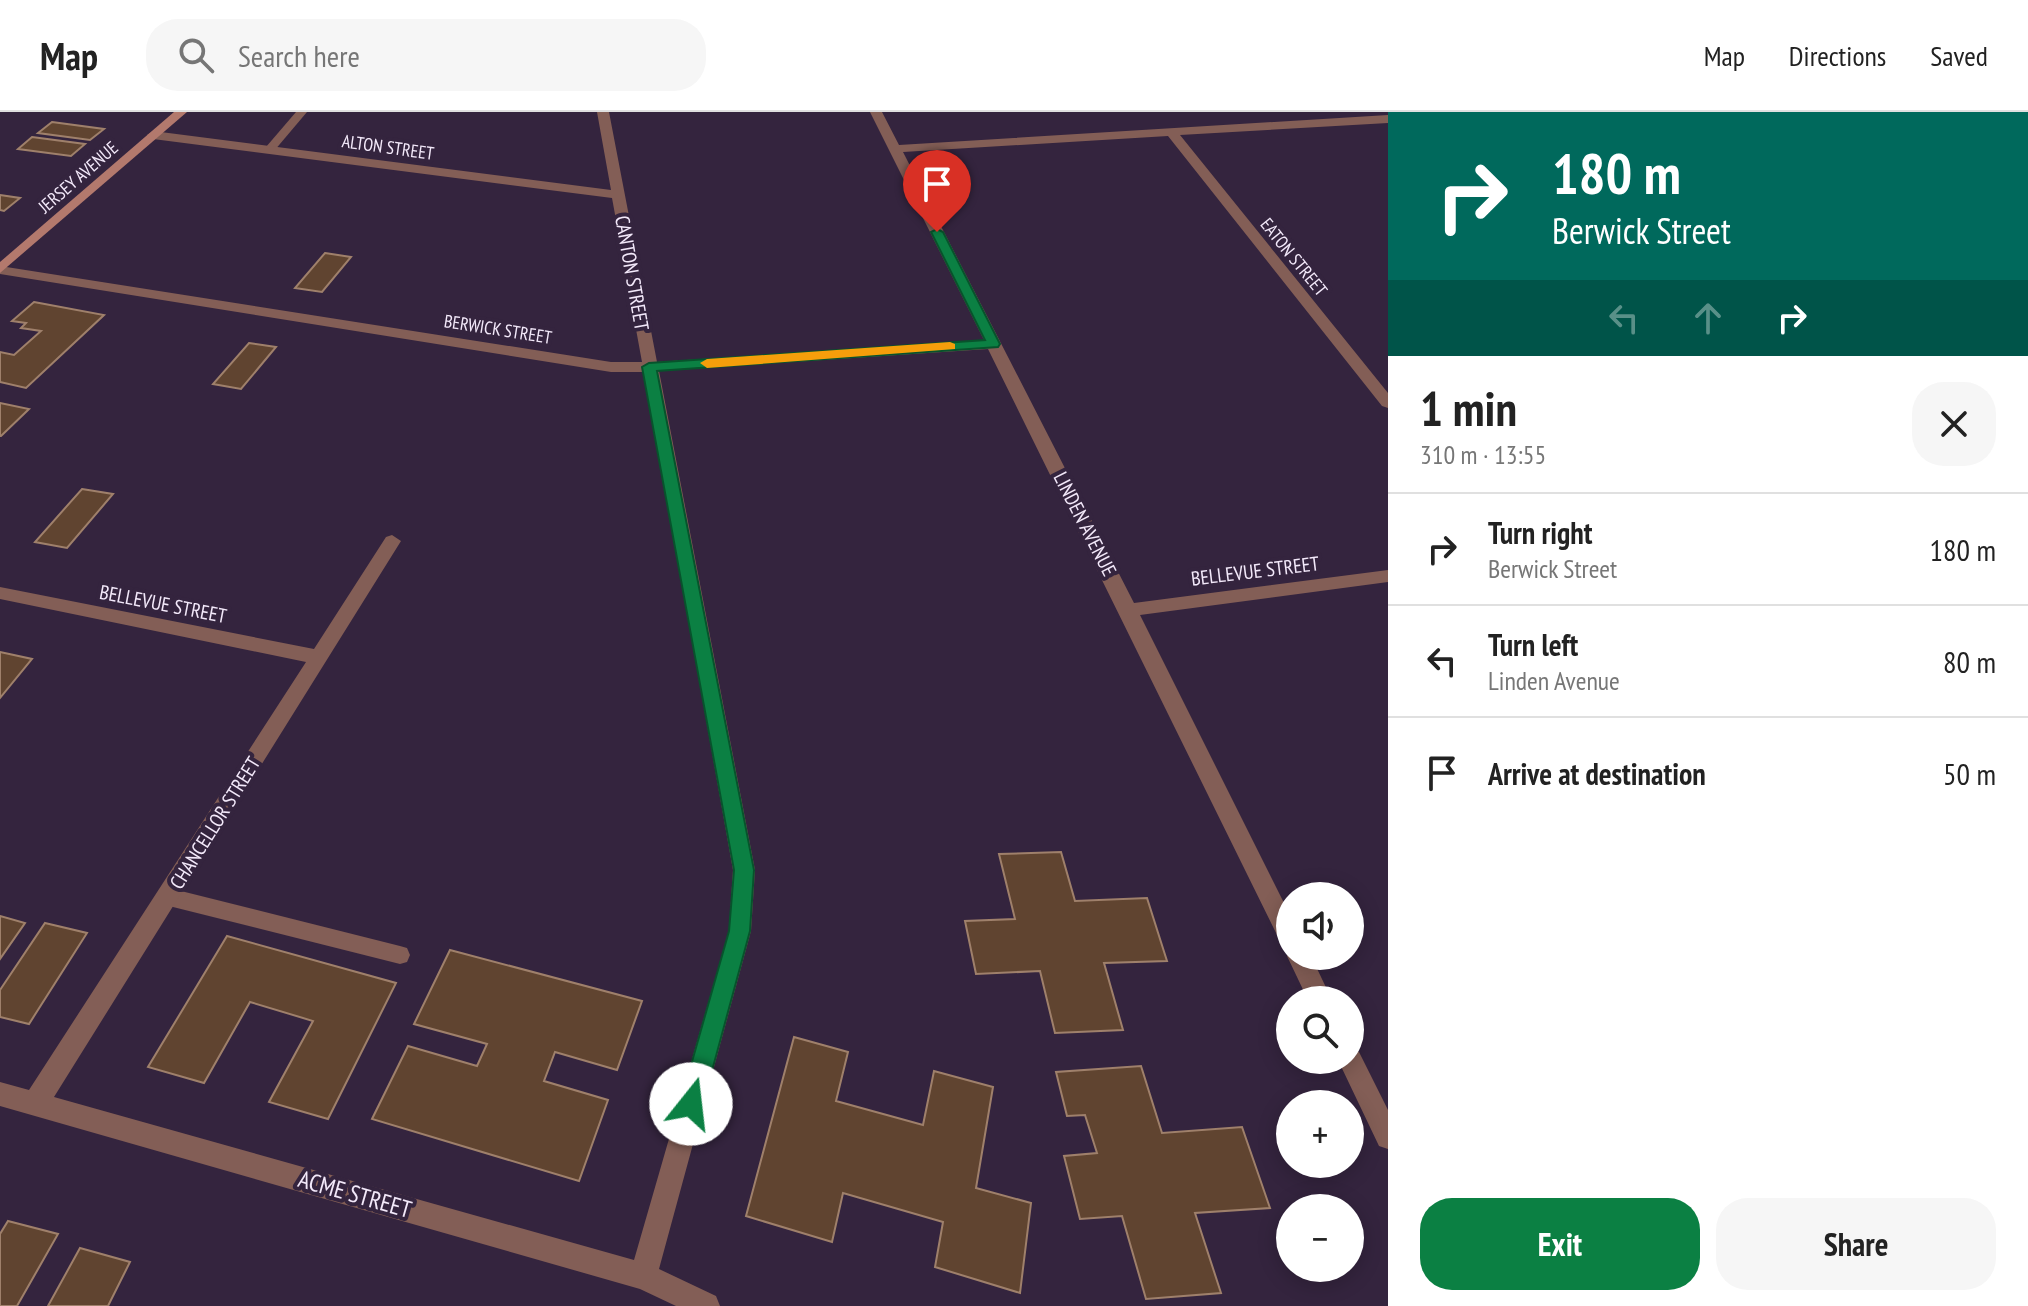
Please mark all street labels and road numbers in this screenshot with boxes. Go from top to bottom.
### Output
street label: ALTON STREET [340,129,436,165]
street label: JERSEY AVENUE [33,136,123,218]
street label: CANTON STREET [609,213,655,333]
street label: EATON STREET [1256,213,1332,301]
street label: BERWICK STREET [442,309,554,349]
street label: LINDEN AVENUE [1048,468,1122,580]
street label: BELLEVUE STREET [1189,550,1321,592]
street label: BELLEVUE STREET [97,579,229,629]
street label: CHANCELLOR STREET [164,752,266,894]
street label: ACME STREET [295,1163,415,1225]

